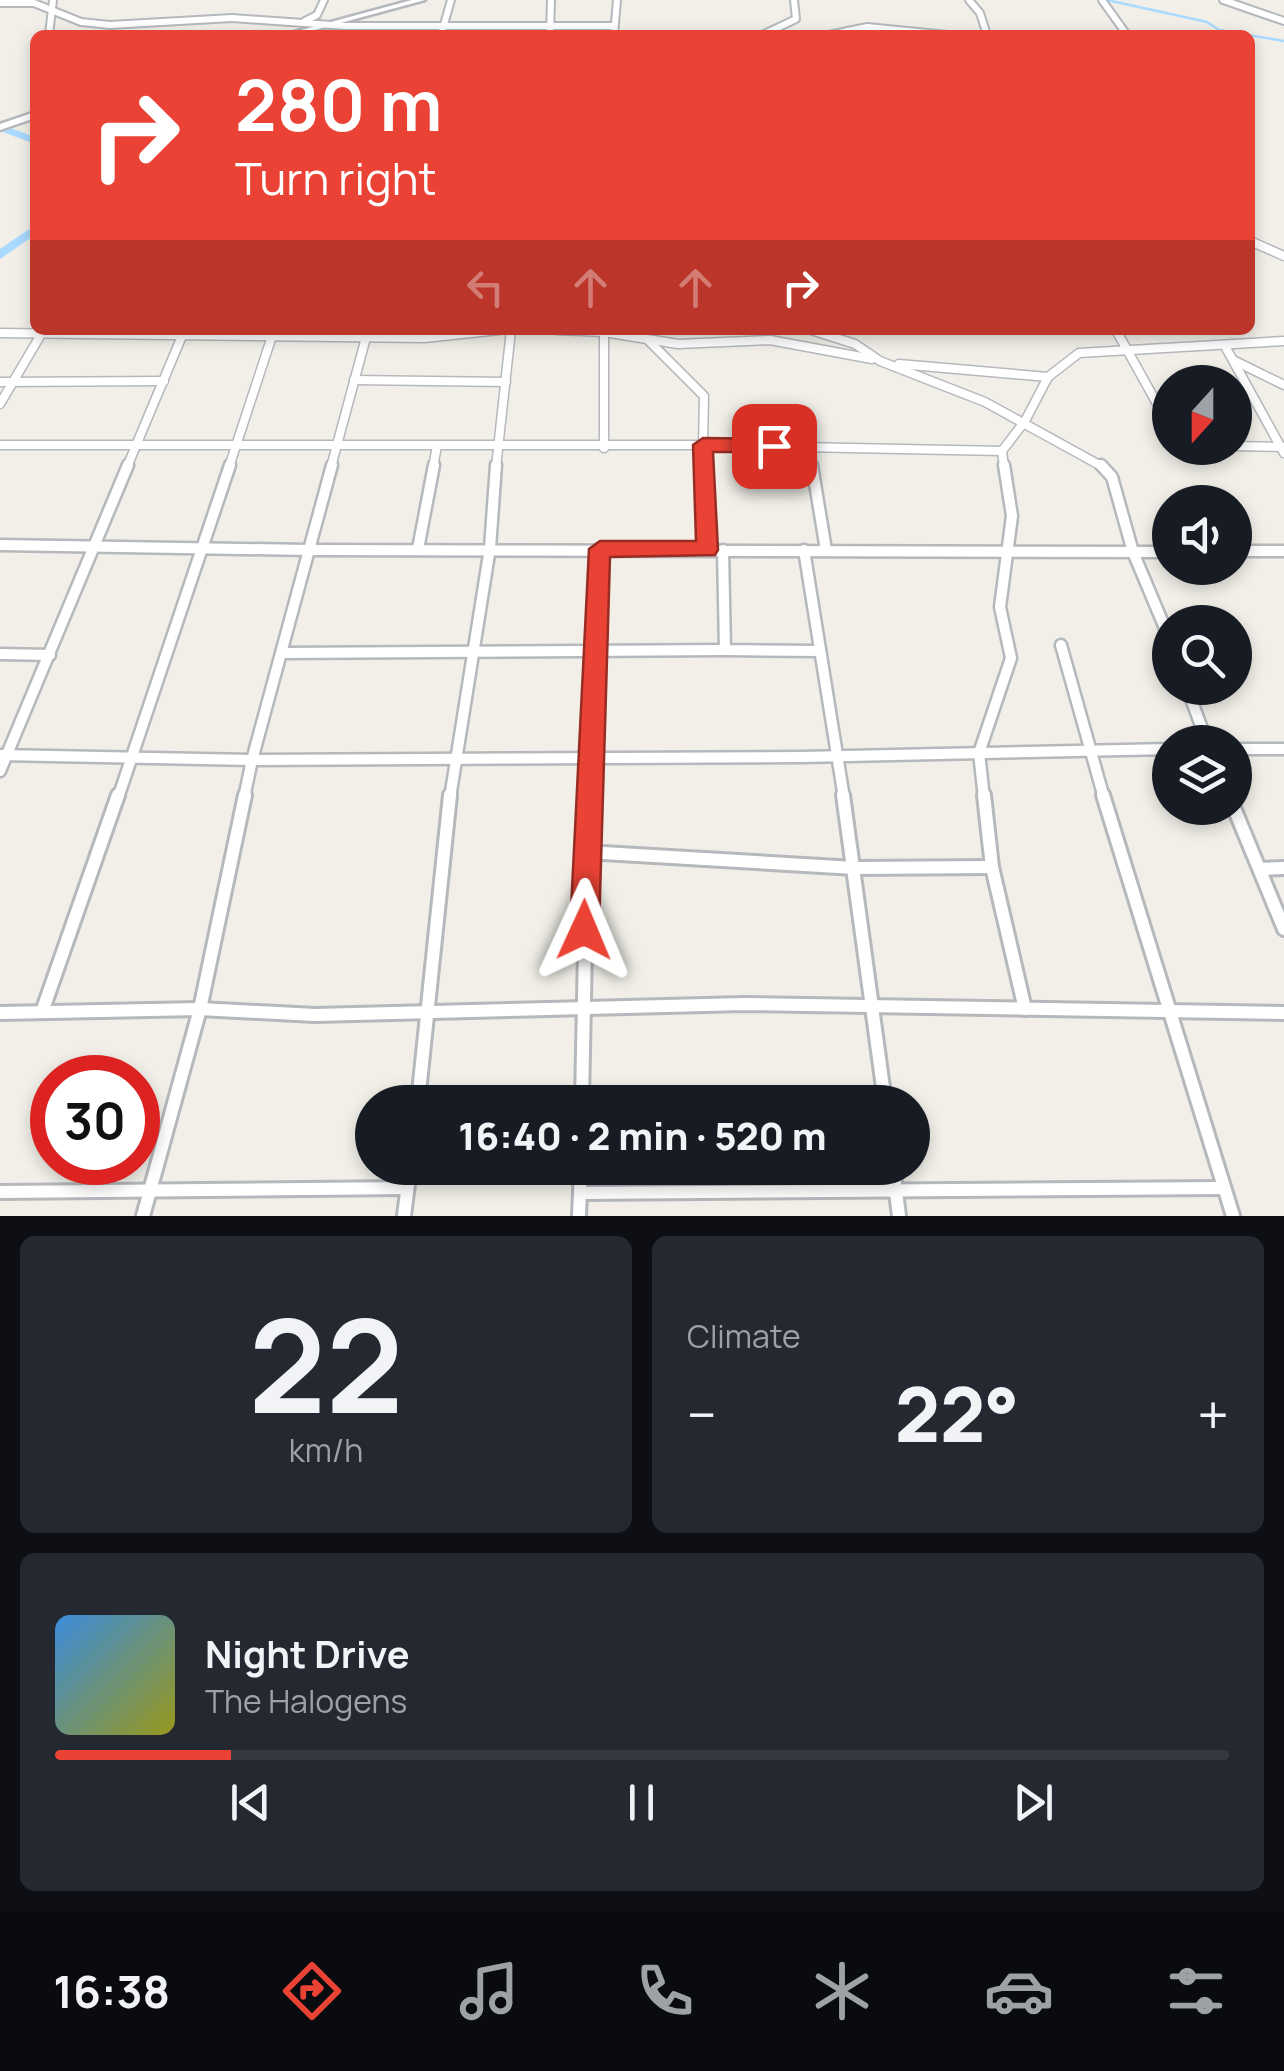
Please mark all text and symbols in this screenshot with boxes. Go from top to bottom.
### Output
text: 280 m [235,56,443,152]
icon: right [70,70,200,200]
text: Turn right [235,147,436,209]
icon: left [458,260,513,315]
icon: ahead [563,260,618,315]
icon: ahead [668,260,723,315]
icon: right [773,260,828,315]
north arrow [1152,365,1252,465]
map controls [1152,365,1252,825]
pin [732,404,817,489]
icon: arrive [747,419,802,474]
button: sound [1152,485,1252,585]
button: search [1152,605,1252,705]
button: layers [1152,725,1252,825]
position arrow [532,878,636,982]
speed limit sign: 30 [30,1055,160,1185]
text: 16:40 · 2 min · 520 m [458,1109,827,1161]
text: 22 [249,1274,403,1452]
text: Climate [687,1314,801,1358]
text: 22° [895,1362,1019,1465]
text: − [687,1376,717,1452]
text: + [1197,1376,1229,1452]
text: km/h [289,1428,363,1472]
text: Night Drive [205,1627,410,1679]
text: The Halogens [205,1679,407,1723]
icon: previous [223,1775,278,1830]
icon: pause [614,1775,669,1830]
icon: next [1006,1775,1061,1830]
icon: directions [277,1956,347,2026]
icon: music [454,1956,524,2026]
icon: phone [630,1956,700,2026]
icon: climate [807,1956,877,2026]
icon: car [984,1956,1054,2026]
icon: filters [1161,1956,1231,2026]
text: 16:38 [53,1960,170,2022]

